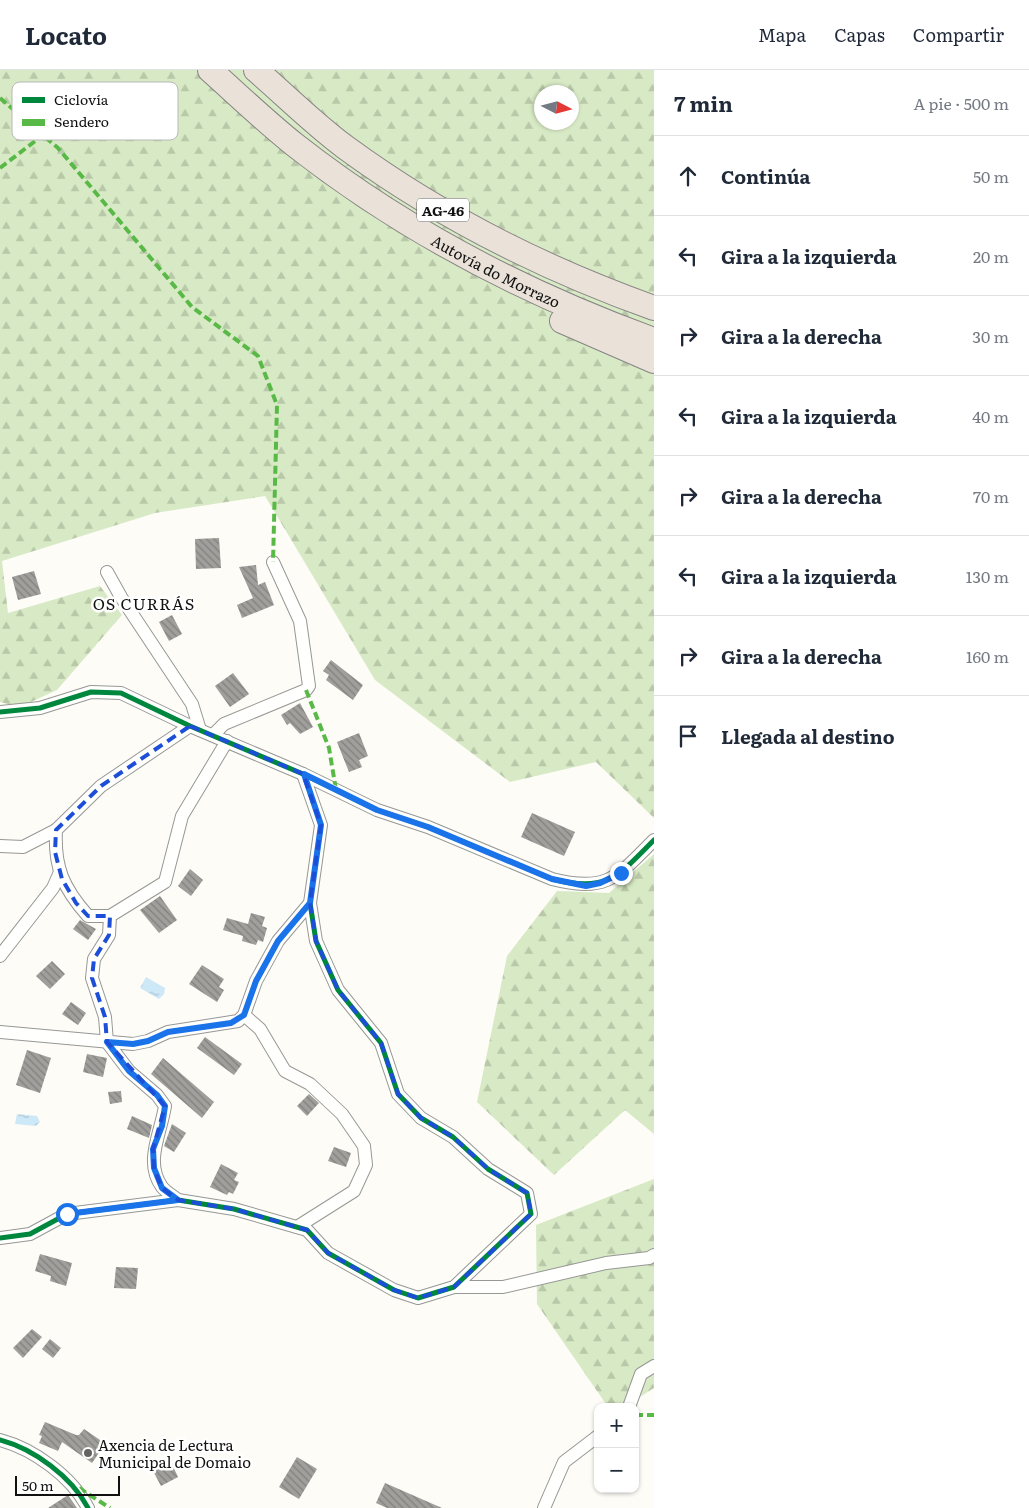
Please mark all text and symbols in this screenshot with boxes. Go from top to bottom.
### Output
text: Locato [25,17,107,52]
text: Mapa [758,21,806,48]
text: Capas [834,21,885,48]
text: Compartir [913,21,1004,48]
legend [12,82,178,140]
north arrow [534,85,579,130]
text: 7 min [674,87,733,118]
text: Ciclovía [54,89,109,109]
text: A pie · 500 m [913,91,1009,115]
text: Sendero [54,111,109,131]
icon: ahead [674,162,702,190]
text: Continúa [721,162,811,190]
text: 50 m [973,164,1009,188]
road number: AG-46 [417,198,469,222]
street label: Autovía do Morrazo [428,228,565,313]
icon: left [674,242,702,270]
text: Gira a la izquierda [721,242,897,270]
text: 20 m [973,244,1009,268]
icon: right [674,322,702,350]
text: Gira a la derecha [721,322,882,350]
text: 30 m [972,324,1009,348]
icon: left [674,402,702,430]
text: Gira a la izquierda [721,402,897,430]
text: 40 m [972,404,1009,428]
icon: right [674,482,702,510]
text: Gira a la derecha [721,482,882,510]
text: 70 m [973,484,1009,508]
icon: left [674,562,702,590]
text: Gira a la izquierda [721,562,897,590]
text: 130 m [966,564,1009,588]
district label: OS CURRÁS [93,591,195,615]
icon: right [674,642,702,670]
text: Gira a la derecha [721,642,882,670]
text: 160 m [966,644,1009,668]
icon: arrive [674,722,702,750]
text: Llegada al destino [721,722,895,750]
route end [610,862,633,885]
route start [56,1203,79,1226]
map controls [594,1403,639,1493]
button: + [594,1403,639,1448]
place label: Axencia de Lectura Municipal de Domaio [98,1433,251,1473]
marker: Axencia de Lectura Municipal de Domaio [82,1447,94,1459]
button: − [594,1448,639,1493]
scale bar [15,1473,120,1496]
text: 50 m [22,1475,54,1495]

